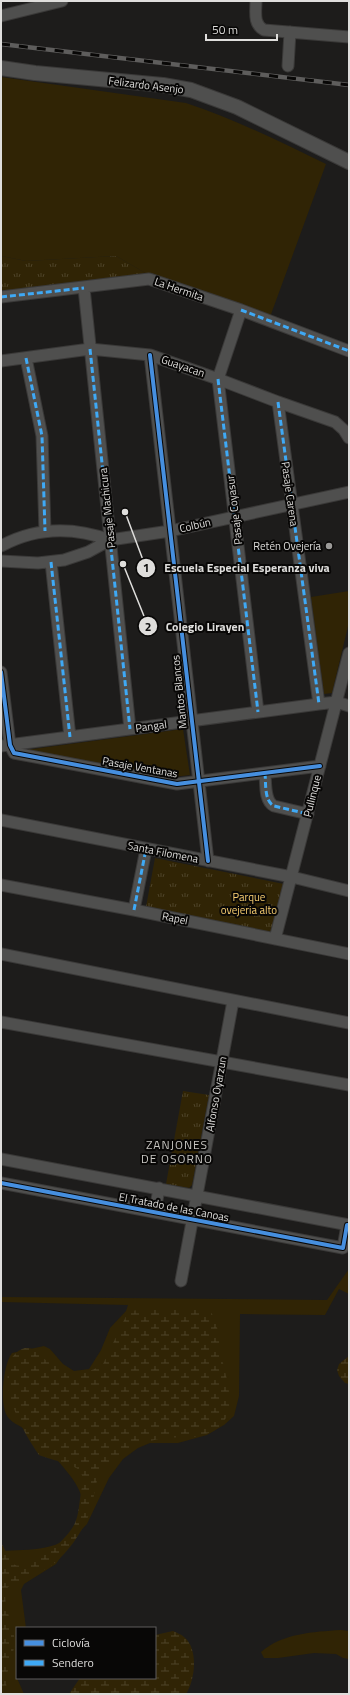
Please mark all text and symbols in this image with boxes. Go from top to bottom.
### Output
scale bar [206,16,277,42]
text: 50 m [212,20,238,39]
street label: Felizardo Asenjo [107,72,185,98]
street label: La Hermita [152,273,206,305]
street label: Guayacan [159,351,207,381]
street label: Pasaje Carena [278,461,303,528]
street label: Pasaje Machicura [95,466,119,549]
street label: Pasaje Coyasur [222,474,246,546]
street label: Colbún [178,514,212,536]
place label: Retén Ovejería [253,538,321,554]
marker: Retén Ovejería [324,541,334,551]
callout: Escuela Especial Esperanza viva [136,556,337,580]
text: 1 [143,558,149,577]
text: Escuela Especial Esperanza viva [164,558,330,577]
callout: Colegio Lirayen [138,614,252,638]
text: 2 [145,617,151,636]
text: Colegio Lirayen [166,617,244,636]
street label: Mantos Blancos [167,654,191,730]
street label: Pangal [134,716,168,736]
street label: Pasaje Ventanas [101,752,179,782]
street label: Pullinque [299,773,325,819]
street label: Santa Filomena [126,837,200,867]
park label: Parque ovejeria alto [221,889,277,918]
street label: Rapel [161,908,189,928]
street label: Alfonso Oyarzun [202,1055,231,1133]
district label: ZANJONES DE OSORNO [141,1135,213,1168]
street label: El Tratado de las Canoas [118,1188,230,1226]
legend [16,1627,156,1679]
text: Ciclovía [52,1633,90,1652]
text: Sendero [52,1653,94,1672]

